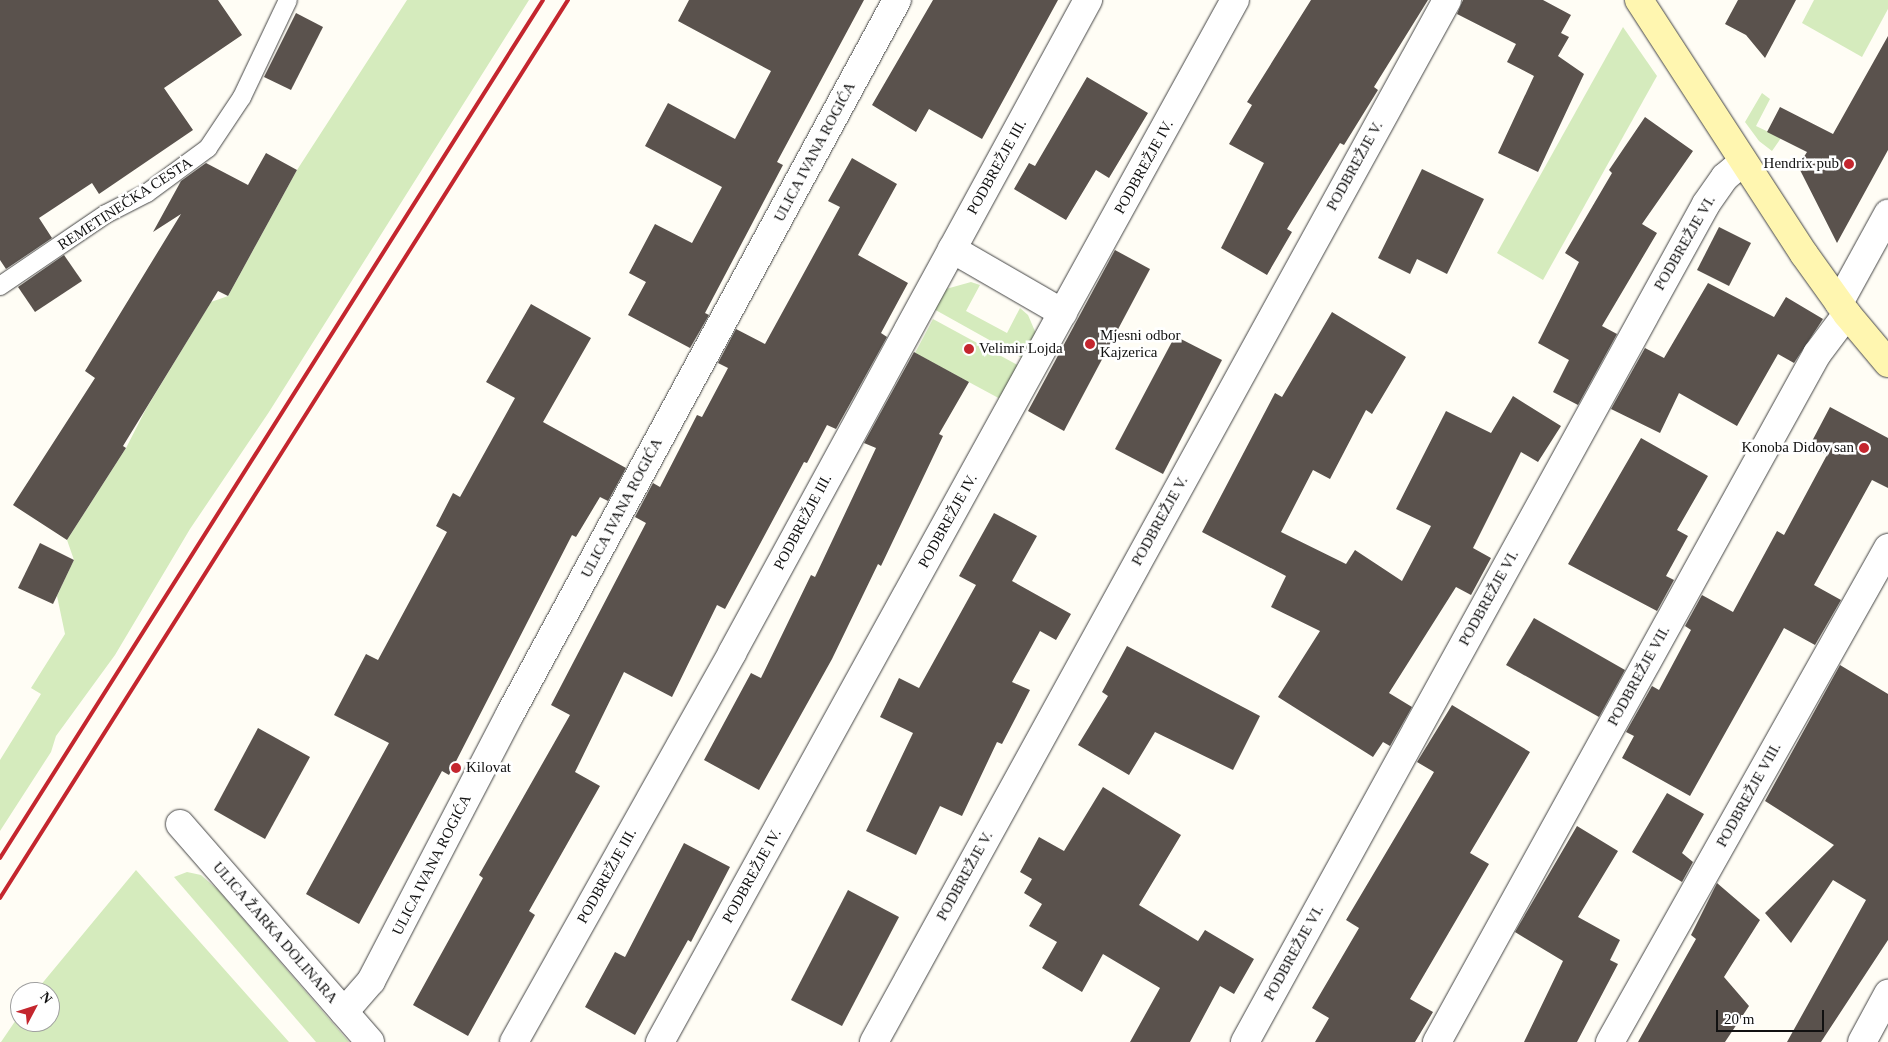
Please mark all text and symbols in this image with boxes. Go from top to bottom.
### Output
street label: ULICA IVANA ROGIĆA [770,78,860,226]
street label: PODBREŽJE III. [963,116,1031,218]
street label: PODBREŽJE IV. [1111,117,1177,217]
street label: PODBREŽJE V. [1323,118,1387,214]
street label: REMETINEČKA CESTA [54,154,196,254]
place label: Hendrix pub [1764,155,1839,173]
marker: Hendrix pub [1843,158,1855,170]
street label: PODBREŽJE VI. [1651,192,1719,294]
place label: Mjesni odbor Kajzerica [1100,326,1180,361]
marker: Mjesni odbor Kajzerica [1084,338,1096,350]
place label: Velimir Lojda [979,340,1063,358]
marker: Velimir Lojda [963,343,975,355]
street label: ULICA IVANA ROGIĆA [577,434,667,582]
place label: Konoba Didov san [1742,439,1854,457]
marker: Konoba Didov san [1858,442,1870,454]
street label: PODBREŽJE III. [770,471,836,573]
street label: PODBREŽJE IV. [915,471,981,571]
street label: PODBREŽJE V. [1128,473,1192,569]
street label: PODBREŽJE VI. [1455,547,1523,649]
street label: PODBREŽJE VII. [1604,623,1674,729]
street label: PODBREŽJE VIII. [1713,740,1785,850]
place label: Kilovat [466,759,511,777]
marker: Kilovat [450,762,462,774]
street label: ULICA IVANA ROGIĆA [388,791,476,939]
street label: PODBREŽJE III. [573,825,641,927]
street label: PODBREŽJE IV. [719,826,785,926]
street label: PODBREŽJE V. [933,828,997,924]
street label: ULICA ŽARKA DOLINARA [208,858,342,1008]
street label: PODBREŽJE VI. [1260,902,1328,1004]
north arrow [10,982,60,1032]
text: N [37,989,55,1006]
scale bar [1718,1000,1826,1032]
text: 20 m [1724,1011,1754,1027]

